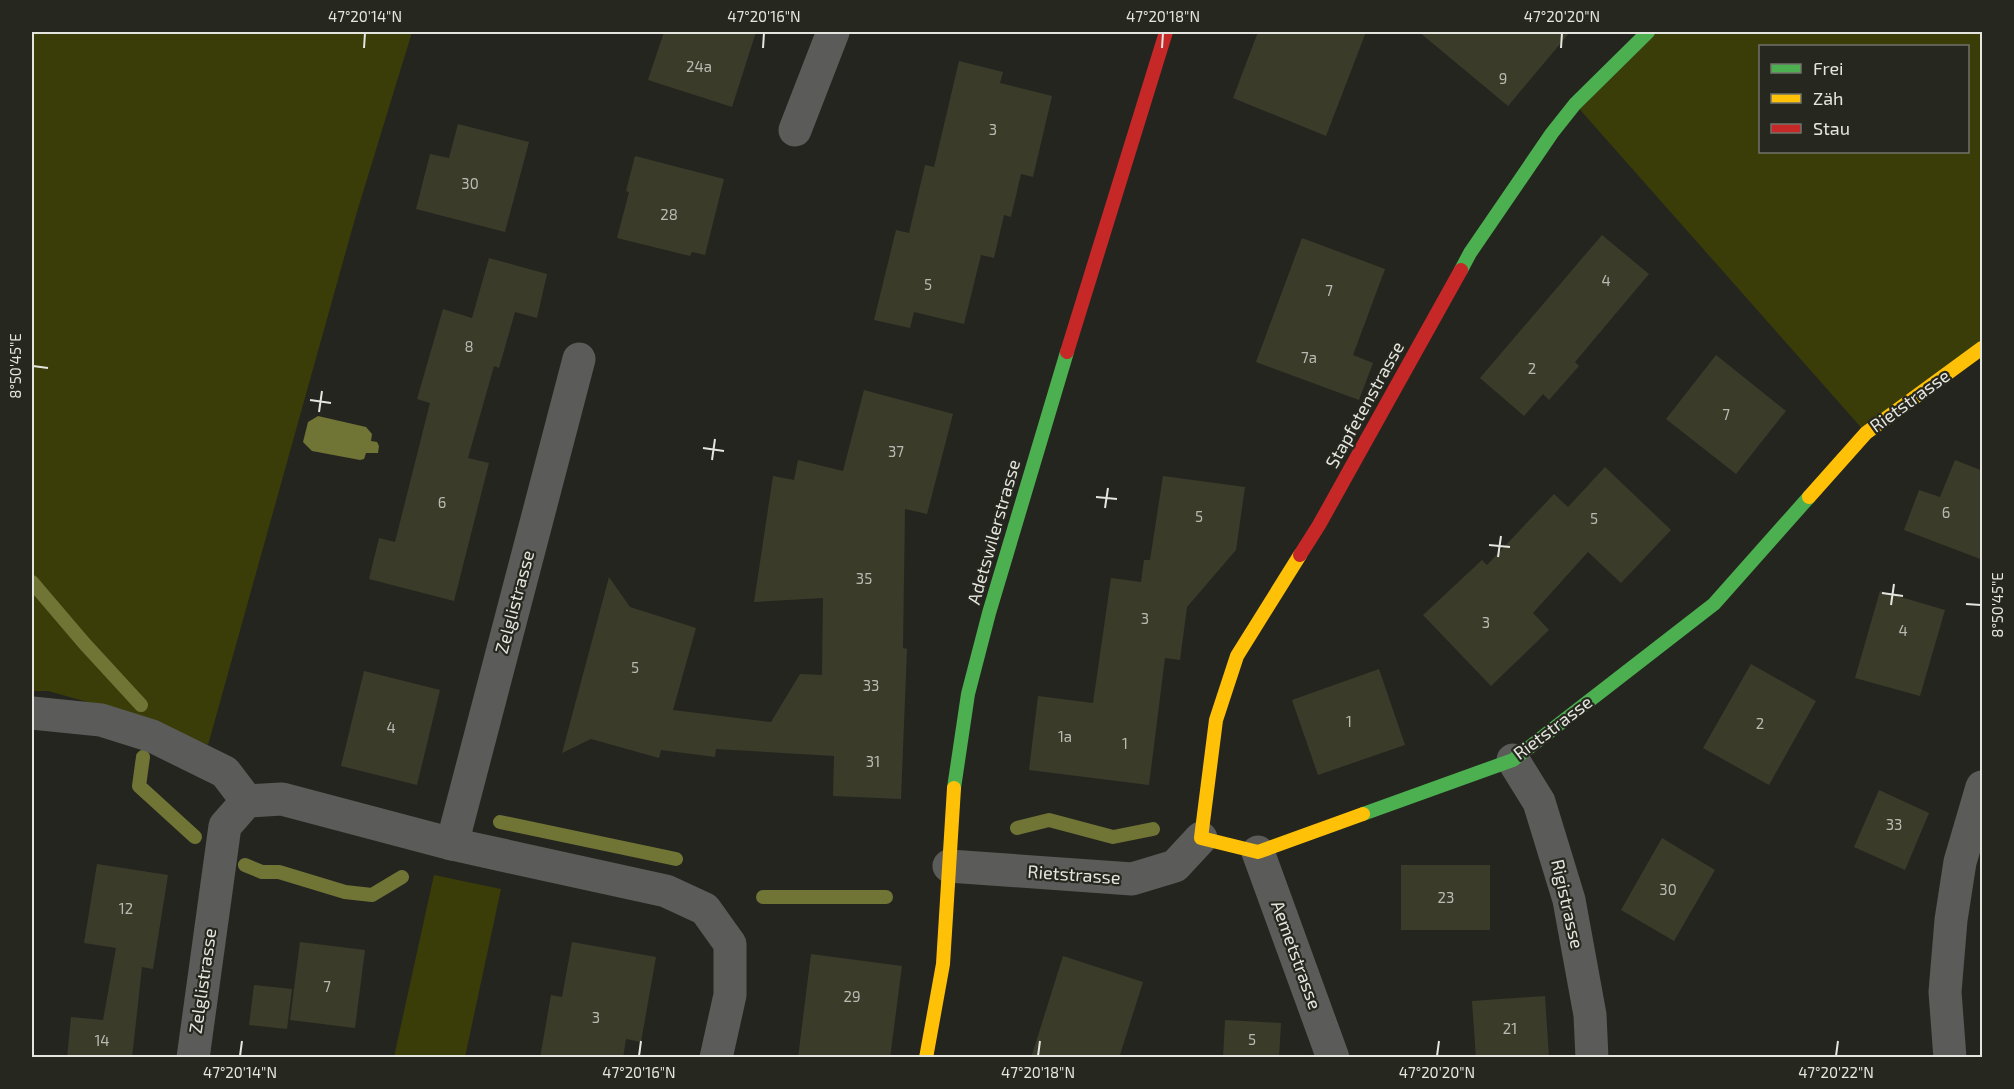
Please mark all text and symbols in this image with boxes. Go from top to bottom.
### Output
text: 47°20'14"N [328,7,402,25]
text: 47°20'16"N [727,7,801,25]
text: 47°20'18"N [1126,7,1200,25]
text: 47°20'20"N [1524,7,1600,25]
legend [1759,45,1969,153]
house number: 24a [686,57,712,75]
text: Frei [1813,57,1844,79]
house number: 9 [1499,69,1507,87]
text: Zäh [1813,87,1844,109]
text: Stau [1813,117,1850,139]
house number: 3 [989,120,997,138]
house number: 30 [461,174,479,192]
house number: 28 [660,205,678,223]
house number: 4 [1601,271,1611,289]
house number: 5 [924,275,932,293]
house number: 7 [1325,281,1333,299]
text: 8°50'45"E [6,333,24,399]
house number: 8 [464,337,474,355]
street label: Stapfetenstrasse [1320,337,1408,472]
house number: 7a [1301,348,1317,366]
house number: 2 [1528,359,1536,377]
street label: Rietstrasse [1865,364,1954,436]
house number: 7 [1722,405,1730,423]
house number: 37 [888,442,904,460]
street label: Adetswilerstrasse [962,457,1024,607]
house number: 6 [438,493,446,511]
house number: 6 [1942,503,1950,521]
house number: 5 [1195,507,1203,525]
house number: 5 [1590,509,1598,527]
street label: Zelglistrasse [490,548,538,656]
house number: 35 [856,569,872,587]
text: 8°50'45"E [1988,572,2006,638]
house number: 3 [1141,609,1149,627]
house number: 3 [1482,613,1490,631]
house number: 4 [1898,621,1908,639]
house number: 5 [631,658,639,676]
house number: 33 [863,676,879,694]
street label: Rietstrasse [1509,690,1596,764]
house number: 1 [1346,712,1352,730]
house number: 2 [1756,714,1764,732]
house number: 4 [386,718,396,736]
house number: 1a [1058,727,1072,745]
house number: 1 [1122,734,1128,752]
house number: 31 [866,752,880,770]
house number: 33 [1886,815,1902,833]
street label: Rigistrasse [1547,857,1589,951]
street label: Rietstrasse [1027,860,1121,888]
house number: 30 [1659,880,1677,898]
house number: 23 [1438,888,1454,906]
street label: Aemetstrasse [1267,897,1327,1012]
house number: 12 [119,899,133,917]
street label: Zelglistrasse [184,927,220,1035]
house number: 7 [323,977,331,995]
house number: 29 [843,987,861,1005]
house number: 3 [592,1008,600,1026]
house number: 21 [1503,1019,1517,1037]
house number: 5 [1248,1030,1256,1048]
house number: 14 [94,1031,110,1049]
text: 47°20'14"N [203,1063,277,1081]
text: 47°20'16"N [602,1063,676,1081]
text: 47°20'18"N [1001,1063,1075,1081]
text: 47°20'20"N [1399,1063,1475,1081]
text: 47°20'22"N [1798,1063,1874,1081]

